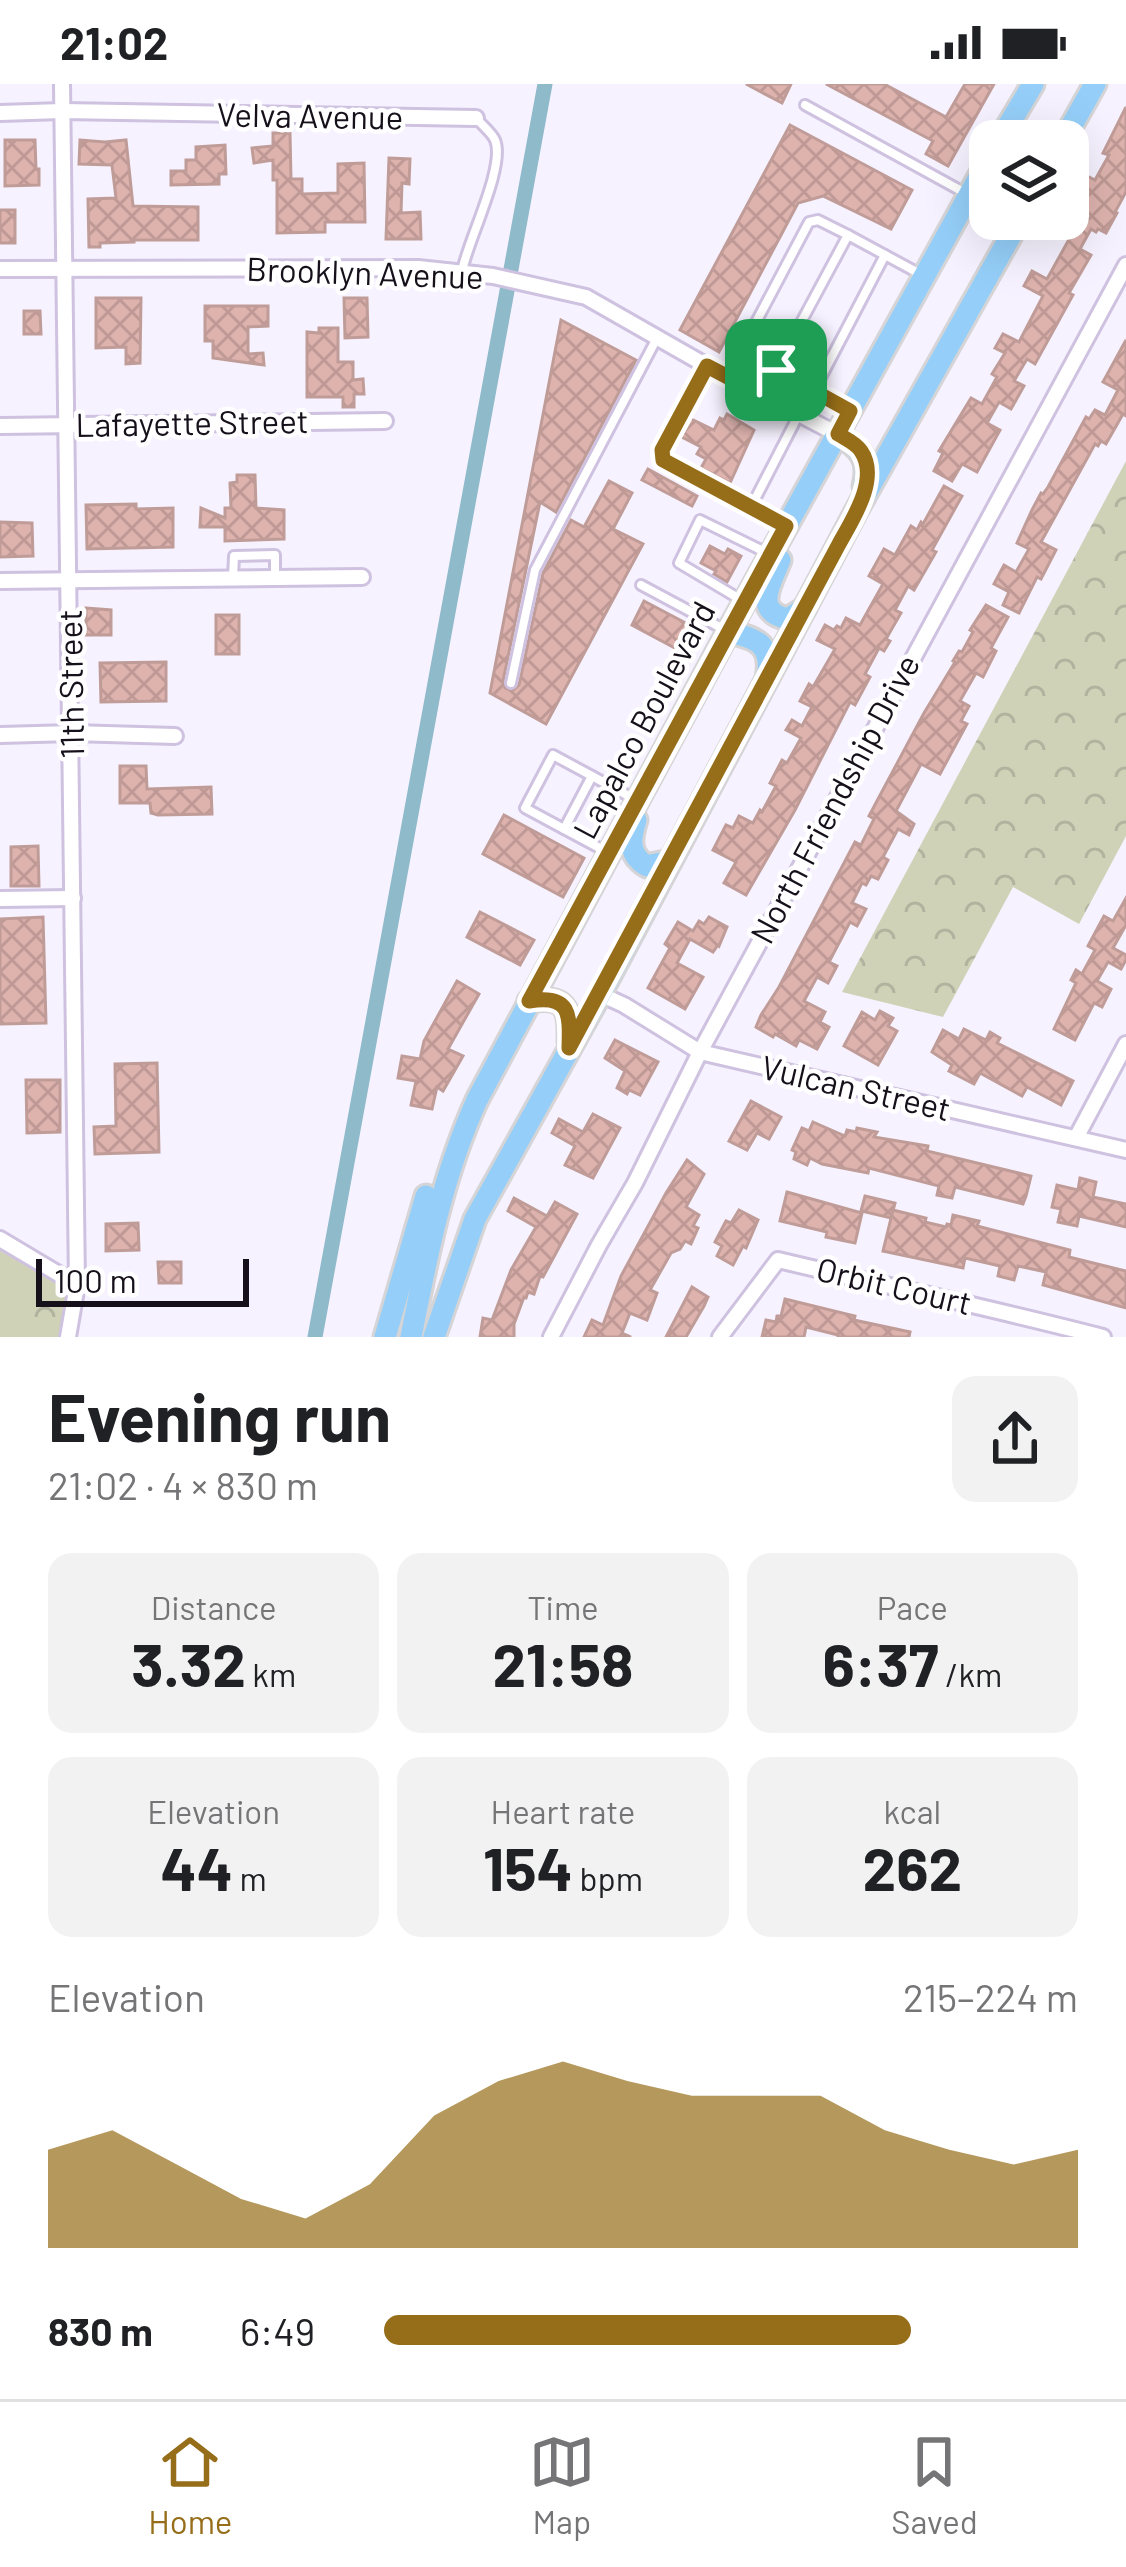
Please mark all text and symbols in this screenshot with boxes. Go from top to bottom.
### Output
text: 21:02 [60,15,168,69]
street label: Velva Avenue [216,93,404,137]
map controls [969,120,1089,240]
button: layers [969,120,1089,240]
street label: Brooklyn Avenue [246,248,484,296]
pin [725,319,827,421]
icon: arrive [743,337,809,403]
street label: Lafayette Street [75,400,309,444]
street label: Lapalco Boulevard [564,594,723,845]
street label: 11th Street [49,609,91,759]
street label: North Friendship Drive [741,647,927,950]
street label: Vulcan Street [758,1046,955,1128]
street label: Orbit Court [813,1248,976,1322]
scale bar [36,1253,249,1306]
text: 100 m [54,1260,137,1300]
text: Evening run [48,1376,391,1455]
button: share [952,1376,1078,1502]
text: 21:02 · 4 × 830 m [48,1461,318,1508]
text: Distance [151,1587,277,1627]
text: Time [527,1587,599,1627]
text: Pace [877,1587,948,1627]
text: 3.32 [131,1627,246,1699]
text: 21:58 [492,1627,634,1699]
text: 6:37 [822,1627,939,1699]
text: km [246,1654,296,1694]
text: /km [939,1654,1002,1694]
text: Elevation [147,1791,280,1831]
text: Heart rate [491,1791,635,1831]
text: kcal [884,1791,941,1831]
text: 44 [160,1831,233,1903]
text: 154 [483,1831,573,1903]
text: 262 [863,1831,962,1903]
text: m [233,1858,267,1898]
text: bpm [573,1858,643,1898]
text: Elevation [48,1973,205,2020]
text: 215–224 m [903,1973,1078,2020]
text: 830 m [48,2307,153,2354]
text: 6:49 [240,2307,315,2354]
tab: Home [148,2429,232,2541]
tab: Map [529,2429,595,2541]
tab: Saved [891,2429,978,2541]

